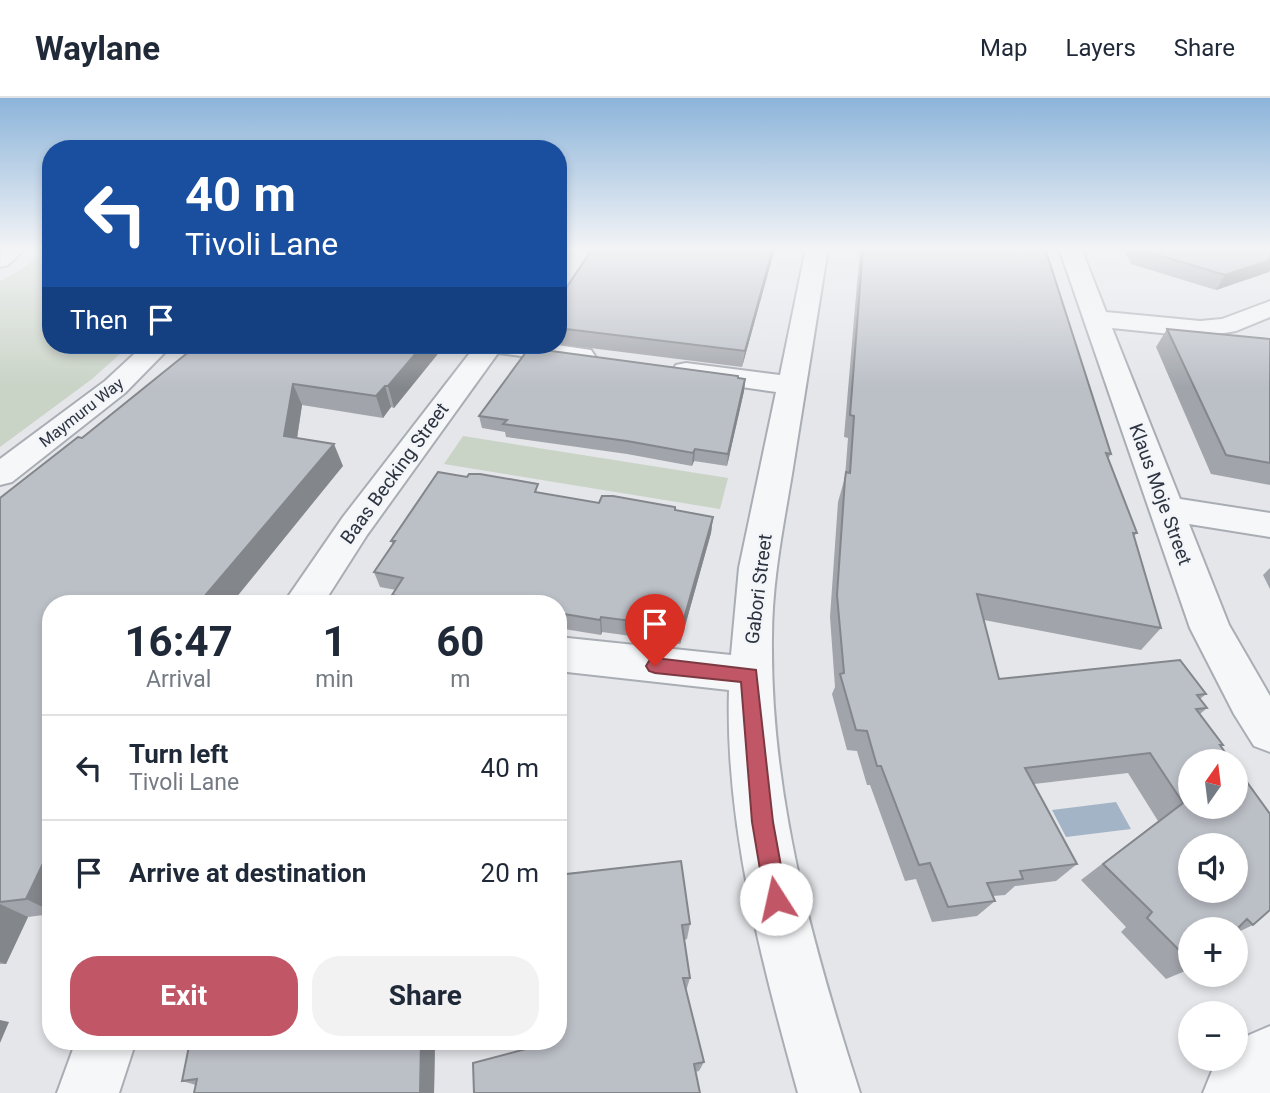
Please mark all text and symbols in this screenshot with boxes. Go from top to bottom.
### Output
text: Waylane [35,29,160,68]
text: Map [980,34,1028,62]
text: Layers [1066,34,1136,62]
text: Share [1174,34,1235,62]
text: 40 m [185,166,296,223]
icon: left [70,168,161,259]
text: Tivoli Lane [185,225,338,263]
icon: arrive [142,301,180,339]
text: Then [70,305,128,335]
street label: Maymuru Way [36,373,127,451]
street label: Baas Becking Street [335,398,453,548]
street label: Klaus Moje Street [1124,420,1197,568]
street label: Gabori Street [740,533,777,645]
pin [625,594,685,666]
icon: arrive [636,605,674,643]
text: 16:47 [125,617,233,666]
text: 1 [322,617,347,666]
text: 60 [436,617,484,666]
text: Arrival [146,666,211,693]
text: min [315,666,354,693]
text: m [450,666,470,693]
text: Turn left [129,739,228,769]
icon: left [70,749,108,787]
north arrow [1178,749,1248,819]
map controls [1178,749,1248,1071]
text: 40 m [481,753,539,783]
text: Tivoli Lane [129,769,239,796]
button: sound [1178,833,1248,903]
icon: arrive [70,854,108,892]
text: Arrive at destination [129,858,366,888]
text: 20 m [481,858,539,888]
position arrow [739,862,813,936]
button: + [1178,917,1248,987]
button: Exit [70,956,298,1036]
button: Share [312,956,539,1036]
button: − [1178,1001,1248,1071]

